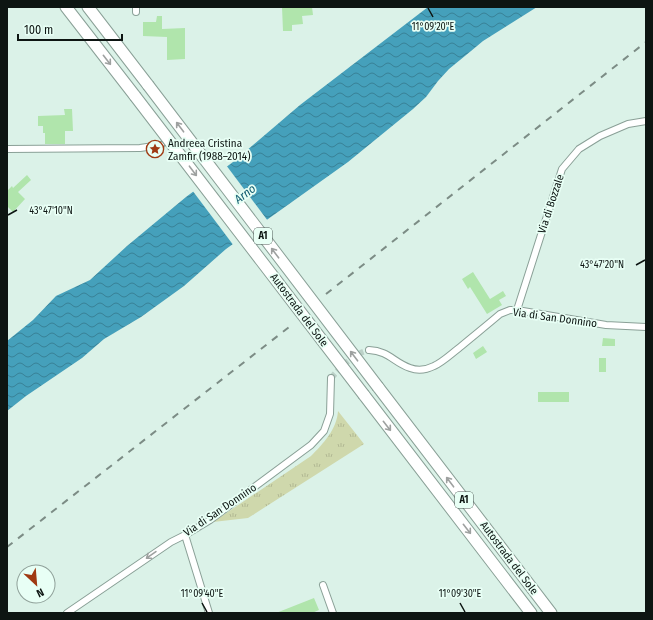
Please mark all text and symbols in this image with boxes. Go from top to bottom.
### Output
scale bar [18,16,122,42]
text: 11°09'20"E [412,21,454,33]
text: 100 m [24,23,53,37]
one-way arrow [103,55,111,66]
one-way arrow [176,122,184,133]
place label: Andreea Cristina Zamfir (1988–2014) [168,137,250,163]
place icon: Andreea Cristina Zamfir (1988–2014) [145,139,165,159]
one-way arrow [189,166,197,177]
street label: Via di Bozzale [535,173,567,235]
water label: Arno [231,182,258,207]
text: 43°47'10"N [29,205,73,217]
road number: A1 [254,228,272,244]
one-way arrow [271,247,280,258]
text: 43°47'20"N [580,259,624,271]
street label: Autostrada del Sole [267,271,331,349]
street label: Via di San Donnino [512,306,598,330]
one-way arrow [350,351,358,362]
one-way arrow [383,421,392,432]
one-way arrow [446,477,455,488]
street label: Via di San Donnino [181,481,259,539]
road number: A1 [455,492,473,508]
street label: Autostrada del Sole [477,519,541,597]
one-way arrow [462,524,471,535]
one-way arrow [146,551,157,559]
north arrow [16,564,56,604]
text: N [34,585,46,600]
text: 11°09'40"E [181,588,223,600]
text: 11°09'30"E [439,588,482,600]

